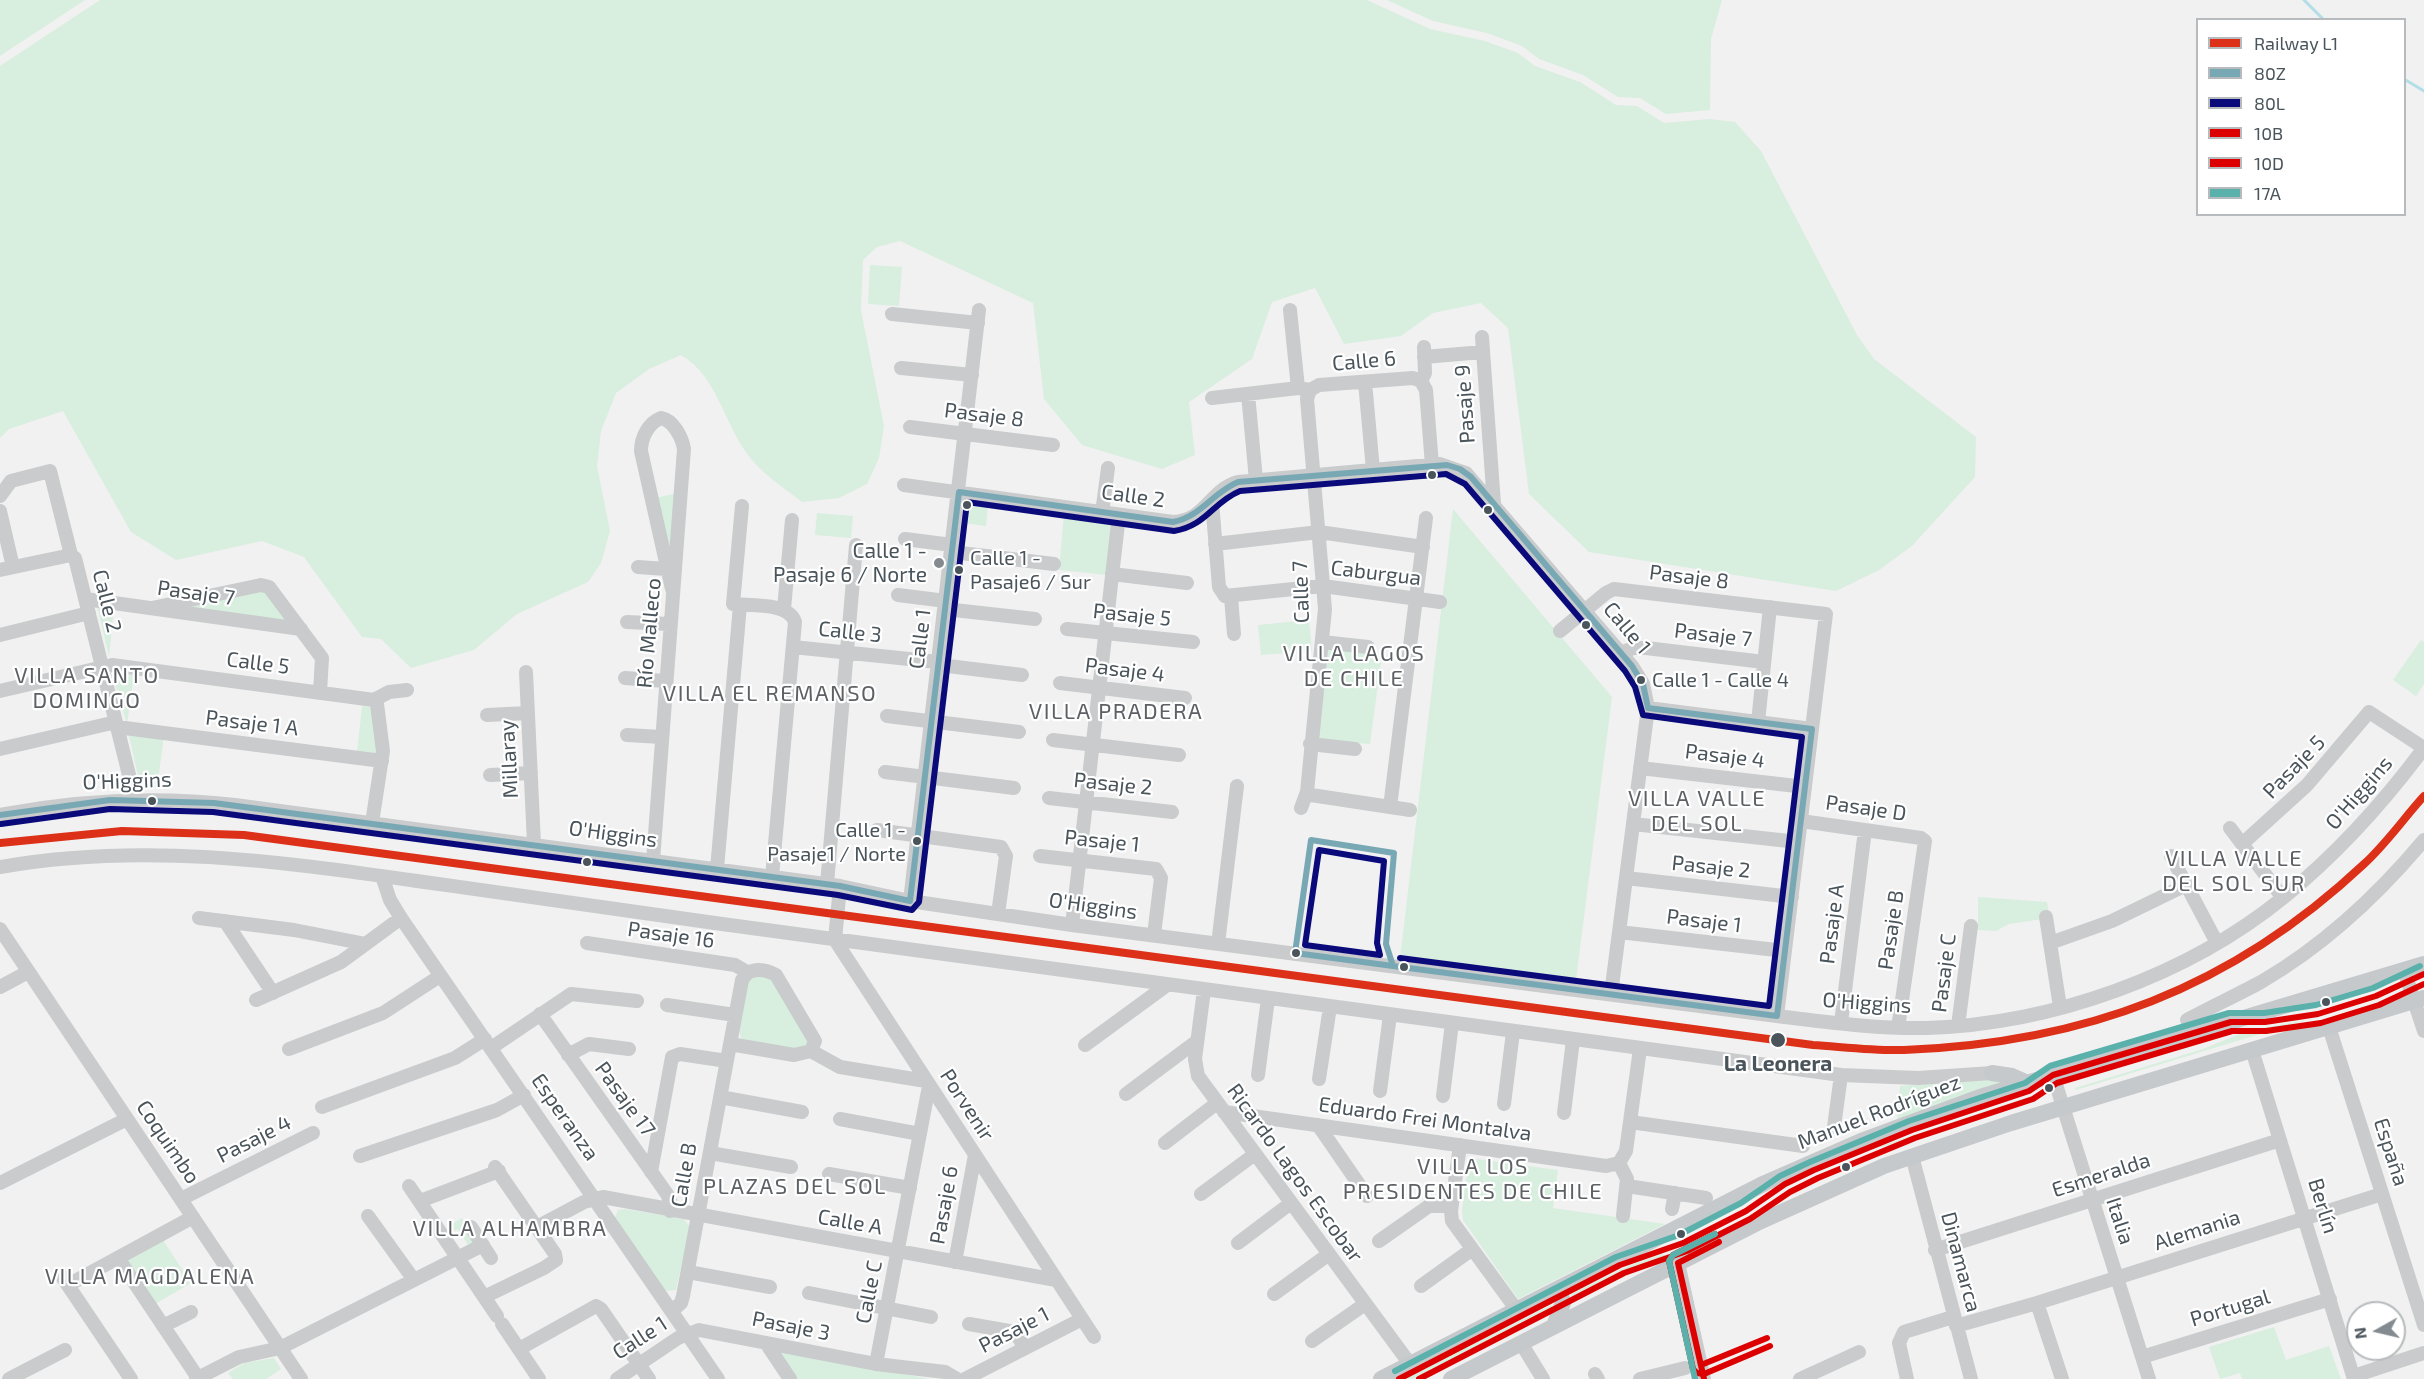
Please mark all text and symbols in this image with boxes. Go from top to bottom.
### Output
legend [2196,18,2406,216]
text: Railway L1 [2254,32,2338,54]
text: 80Z [2254,62,2286,84]
text: 80L [2254,92,2285,114]
text: 10B [2254,122,2283,144]
text: 10D [2254,152,2284,174]
text: 17A [2254,182,2281,204]
street label: Calle 6 [1331,346,1397,376]
street label: Pasaje 9 [1450,364,1480,444]
street label: Pasaje 8 [943,398,1025,432]
unlabelled marker [1426,469,1438,481]
street label: Calle 2 [1100,479,1166,513]
unlabelled marker [961,499,973,511]
unlabelled marker [1482,504,1494,516]
place label: Calle 1 - Pasaje 6 / Norte [773,538,927,588]
place label: Calle 1 - Pasaje6 / Sur [970,546,1091,593]
street label: Caburgua [1329,555,1423,591]
marker: Calle 1 - Pasaje 6 / Norte [932,556,946,570]
street label: Calle 7 [1287,560,1315,624]
street label: Pasaje 8 [1648,560,1730,594]
marker: Calle 1 - Pasaje6 / Sur [953,564,965,576]
street label: Calle 2 [87,567,127,635]
street label: Pasaje 7 [156,575,236,611]
street label: Río Malleco [632,577,666,689]
street label: Calle 1 [1598,597,1656,659]
street label: Pasaje 5 [1092,598,1172,632]
street label: Calle 1 [904,608,936,670]
street label: Calle 3 [817,616,883,648]
street label: Pasaje 7 [1673,618,1753,652]
unlabelled marker [1580,619,1592,631]
district label: VILLA LAGOS DE CHILE [1283,641,1425,692]
street label: Calle 5 [225,647,291,679]
street label: Pasaje 4 [1084,653,1166,687]
district label: VILLA SANTO DOMINGO [14,663,160,714]
place label: Calle 1 - Calle 4 [1652,668,1789,692]
marker: Calle 1 - Calle 4 [1635,674,1647,686]
district label: VILLA EL REMANSO [663,681,877,707]
district label: VILLA PRADERA [1029,699,1203,725]
street label: Pasaje 1 A [204,705,300,741]
street label: Millaray [494,719,524,799]
street label: Pasaje 5 [2258,730,2330,804]
street label: Pasaje 4 [1684,739,1766,773]
street label: O'Higgins [2320,751,2398,835]
street label: O'Higgins [82,767,172,795]
street label: Pasaje 2 [1072,767,1154,801]
district label: VILLA VALLE DEL SOL [1628,786,1766,837]
street label: Pasaje D [1824,790,1908,826]
unlabelled marker [146,795,158,807]
street label: O'Higgins [567,815,659,853]
place label: Calle 1 - Pasaje1 / Norte [767,818,906,865]
street label: Pasaje 1 [1063,825,1141,857]
marker: Calle 1 - Pasaje1 / Norte [911,835,923,847]
district label: VILLA VALLE DEL SOL SUR [2162,846,2306,897]
street label: Pasaje 2 [1670,850,1752,884]
unlabelled marker [581,856,593,868]
street label: Pasaje A [1815,883,1849,965]
street label: O'Higgins [1047,887,1139,925]
street label: Pasaje B [1873,889,1909,971]
street label: Pasaje 1 [1665,904,1743,938]
street label: Pasaje 16 [626,916,716,954]
street label: Pasaje C [1927,932,1961,1014]
unlabelled marker [1290,947,1302,959]
unlabelled marker [1398,961,1410,973]
street label: O'Higgins [1822,987,1912,1019]
unlabelled marker [2320,996,2332,1008]
marker: La Leonera [1769,1031,1787,1049]
place label: La Leonera [1724,1051,1832,1077]
street label: Pasaje 17 [589,1057,661,1141]
street label: Porvenir [934,1064,1000,1146]
street label: Esperanza [526,1069,604,1165]
street label: Manuel Rodríguez [1794,1069,1964,1155]
street label: Ricardo Lagos Escobar [1222,1079,1368,1267]
unlabelled marker [2043,1082,2055,1094]
street label: Eduardo Frei Montalva [1317,1092,1533,1146]
street label: Coquimbo [131,1095,205,1189]
street label: Pasaje 4 [213,1110,295,1168]
street label: España [2368,1115,2414,1189]
street label: Calle B [666,1141,702,1209]
street label: Esmeralda [2049,1147,2153,1203]
district label: VILLA LOS PRESIDENTES DE CHILE [1343,1154,1603,1206]
unlabelled marker [1840,1161,1852,1173]
street label: Pasaje 6 [925,1164,963,1246]
district label: PLAZAS DEL SOL [703,1174,887,1200]
street label: Berlín [2303,1175,2343,1237]
street label: Italia [2101,1194,2139,1248]
street label: Calle A [816,1204,884,1240]
street label: Alemania [2151,1204,2243,1256]
street label: Dinamarca [1936,1209,1986,1315]
district label: VILLA ALHAMBRA [413,1216,607,1242]
unlabelled marker [1675,1228,1687,1240]
street label: Calle C [851,1258,887,1326]
district label: VILLA MAGDALENA [45,1264,255,1290]
street label: Portugal [2187,1284,2273,1332]
north arrow [2346,1301,2406,1361]
street label: Pasaje 1 [975,1302,1053,1358]
street label: Pasaje 3 [750,1306,832,1346]
street label: Calle 1 [608,1311,672,1365]
text: N [2349,1326,2370,1340]

